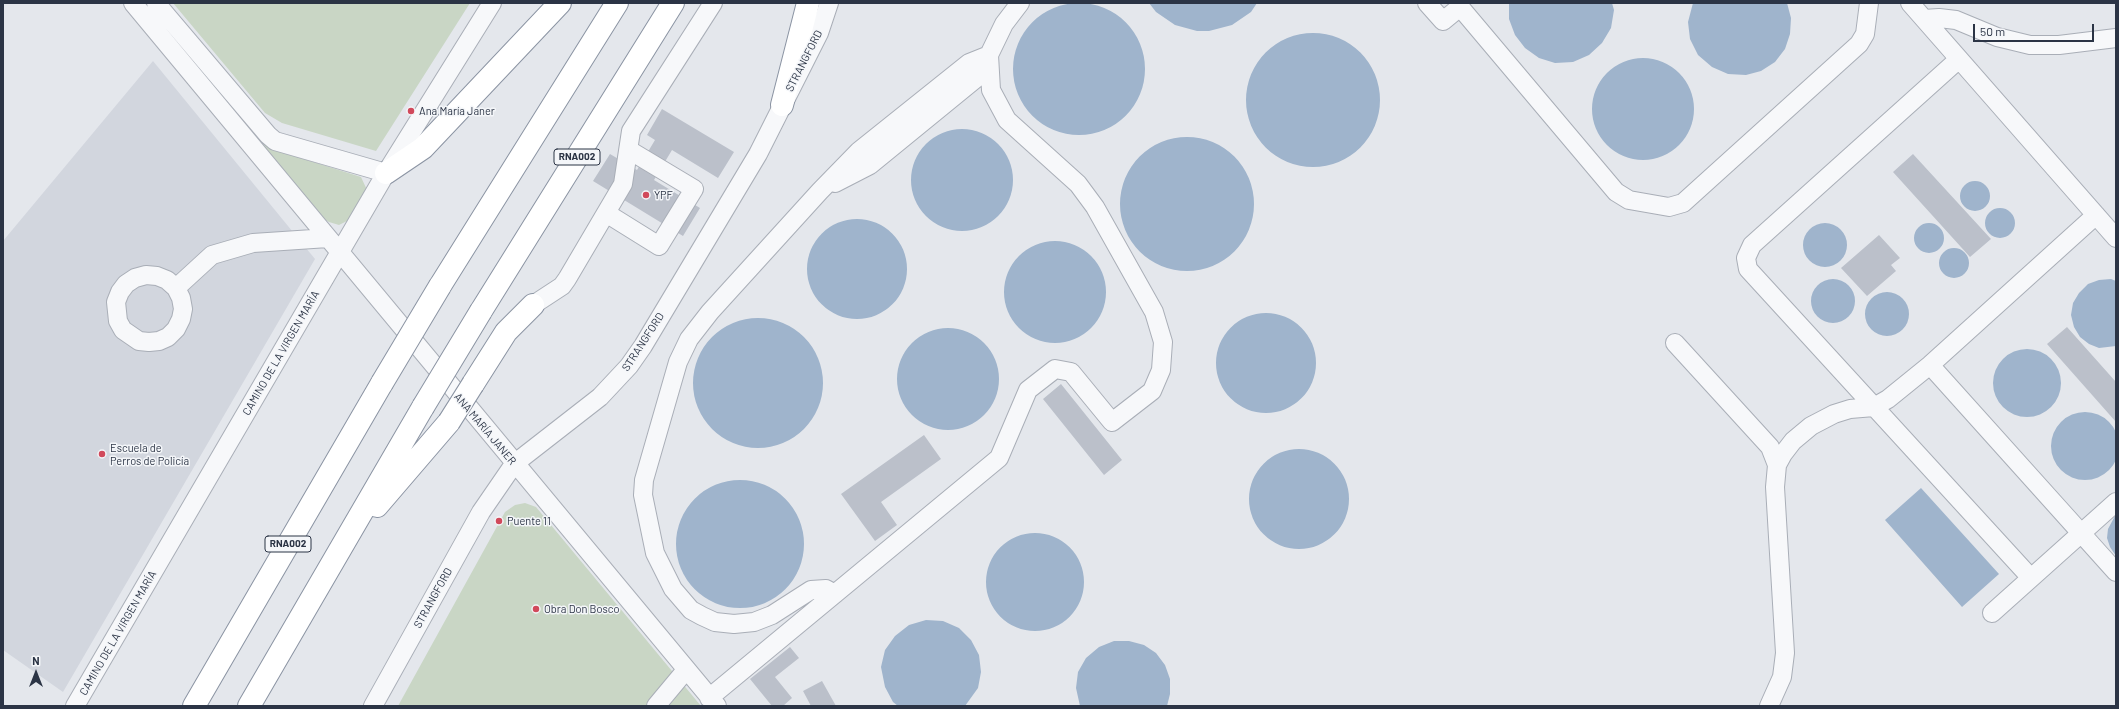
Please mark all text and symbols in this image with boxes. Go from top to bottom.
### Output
scale bar [1975,16,2096,42]
text: 50 m [1980,24,2005,38]
street label: STRANGFORD [783,28,825,94]
place label: Ana María Janer [419,104,495,118]
marker: Ana María Janer [406,106,416,116]
road number: RNA002 [554,149,600,165]
place label: YPF [654,188,673,202]
marker: YPF [641,190,651,200]
street label: CAMINO DE LA VIRGEN MARÍA [240,288,322,418]
street label: STRANGFORD [619,310,667,374]
street label: ANA MARÍA JANER [451,390,519,468]
place label: Escuela de Perros de Policía [110,441,189,467]
marker: Escuela de Perros de Policía [97,449,107,459]
place label: Puente 11 [507,514,551,528]
marker: Puente 11 [494,516,504,526]
road number: RNA002 [265,536,311,552]
street label: STRANGFORD [411,565,455,631]
street label: CAMINO DE LA VIRGEN MARÍA [77,568,159,698]
place label: Obra Don Bosco [544,602,619,616]
marker: Obra Don Bosco [531,604,541,614]
north arrow [16,653,56,693]
text: N [32,654,40,667]

